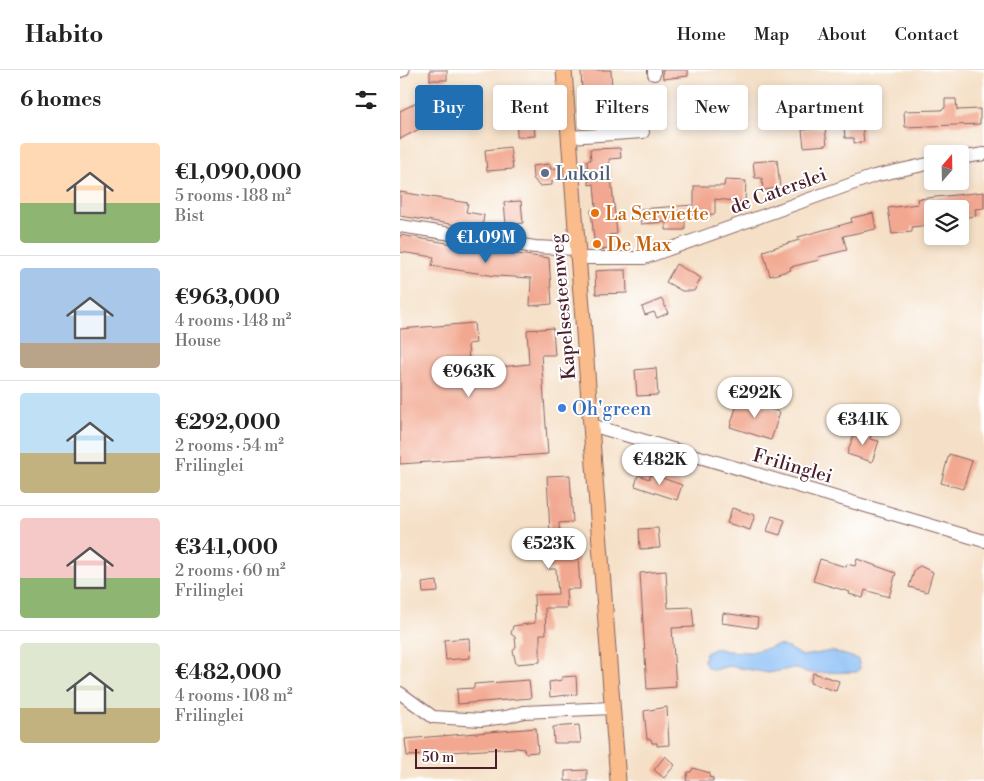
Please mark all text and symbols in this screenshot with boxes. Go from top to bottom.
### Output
text: Habito [25,20,103,50]
text: Home [677,23,726,46]
text: Map [754,23,790,46]
text: About [818,23,867,46]
text: Contact [895,23,959,46]
chip: Buy [415,85,483,130]
chip: Rent [493,85,567,130]
chip: Filters [577,85,667,130]
chip: New [677,85,748,130]
chip: Apartment [758,85,882,130]
icon: filters [352,86,380,114]
text: 6 homes [20,87,101,113]
north arrow [924,145,969,190]
map controls [924,145,969,245]
text: €1,090,000 [175,160,302,186]
place label: Lukoil [555,162,611,186]
street label: de Caterslei [727,162,830,220]
icon: home [60,163,120,223]
marker: Lukoil [539,167,551,179]
text: 5 rooms · 188 m² [175,186,291,206]
button: layers [924,200,969,245]
place label: La Serviette [605,202,709,226]
text: Bist [175,206,204,226]
marker: La Serviette [589,207,601,219]
pin: €1.09M [445,222,527,264]
text: €1.09M [456,228,516,248]
street label: Kapelsesteenweg [545,233,581,381]
place label: De Max [607,233,672,257]
marker: De Max [591,238,603,250]
text: €963,000 [175,285,280,311]
icon: home [60,288,120,348]
text: 4 rooms · 148 m² [175,311,291,331]
text: House [175,331,221,351]
pin: €963K [434,356,504,398]
text: €963K [442,362,496,382]
pin: €292K [720,376,790,419]
text: €292K [728,383,782,403]
place label: Oh'green [572,397,651,421]
marker: Oh'green [556,402,568,414]
pin: €341K [828,404,898,446]
text: €292,000 [175,410,280,436]
text: €341K [837,410,889,430]
icon: home [60,413,120,473]
text: 2 rooms · 54 m² [175,436,284,456]
street label: Frilinglei [750,443,835,489]
pin: €482K [625,444,695,486]
text: €482K [633,450,687,470]
text: Frilinglei [175,456,244,476]
pin: €523K [514,528,584,570]
text: €523K [523,534,575,554]
text: €341,000 [175,535,278,561]
icon: home [60,538,120,598]
text: 2 rooms · 60 m² [175,561,286,581]
text: Frilinglei [175,581,244,601]
text: €482,000 [175,660,282,686]
icon: home [60,663,120,723]
text: 4 rooms · 108 m² [175,686,293,706]
text: Frilinglei [175,706,244,726]
scale bar [415,746,498,769]
text: 50 m [422,749,454,767]

